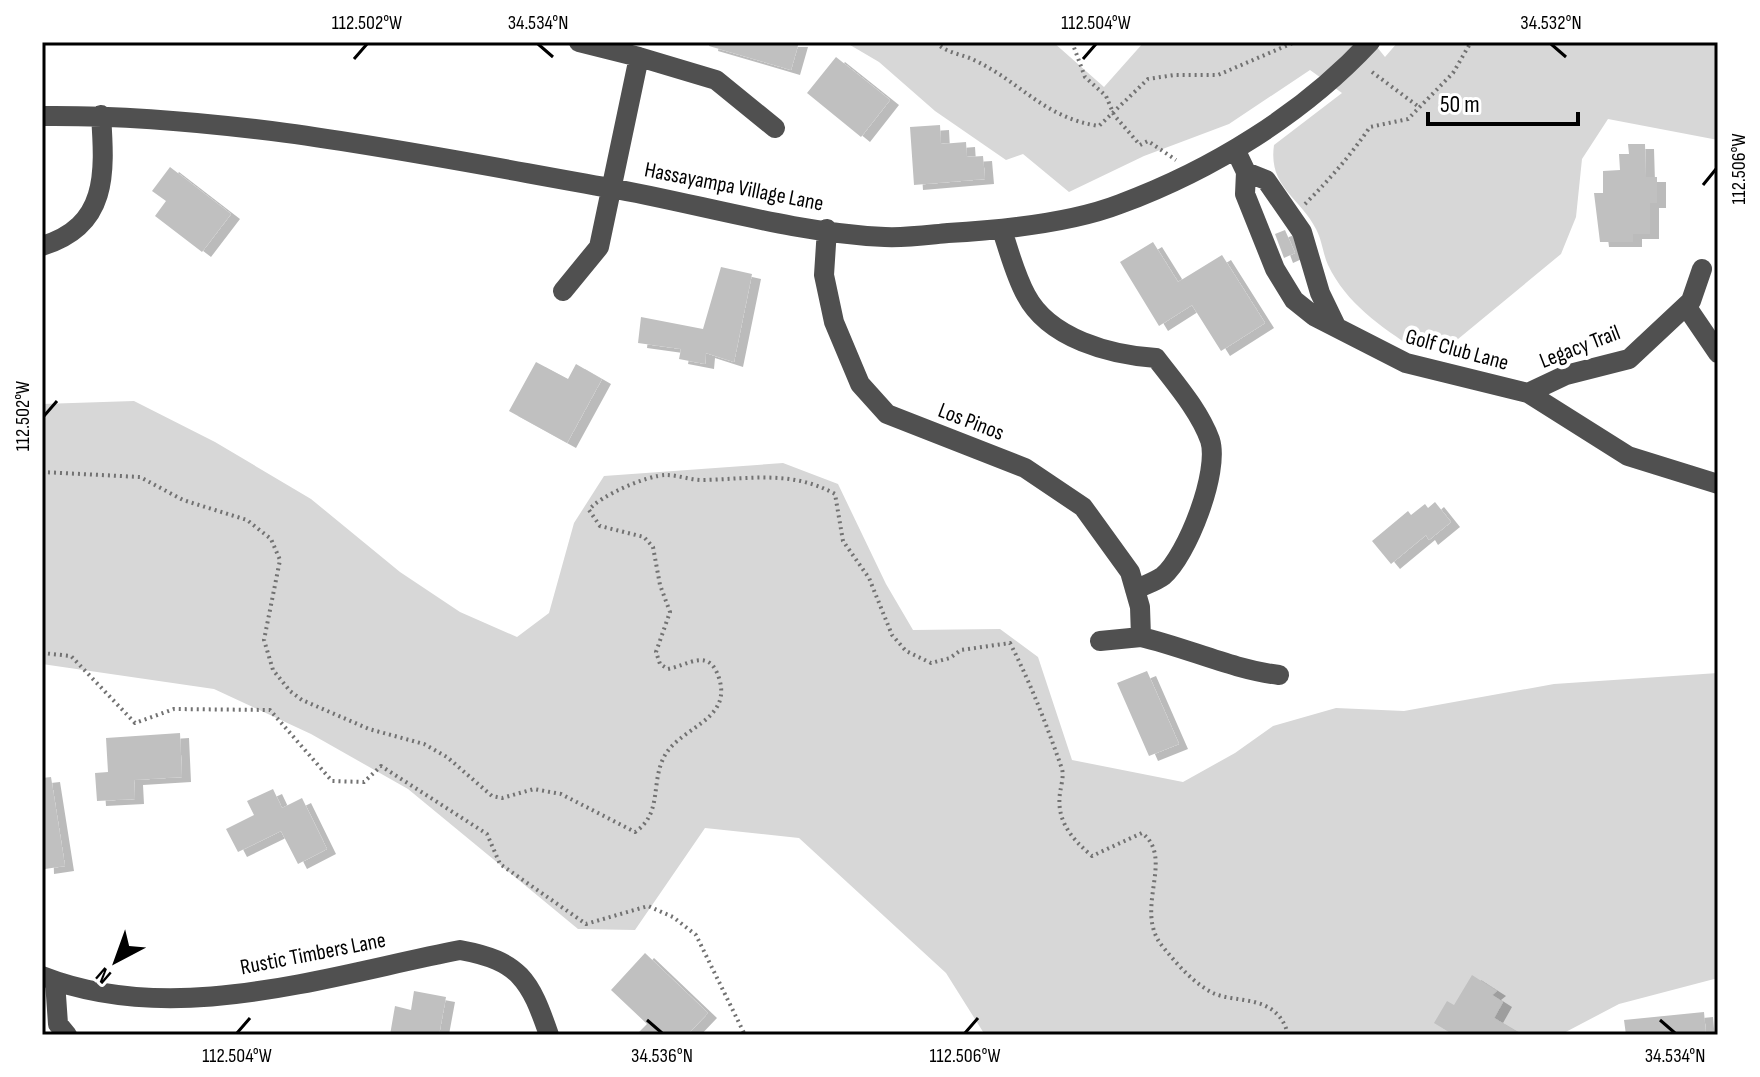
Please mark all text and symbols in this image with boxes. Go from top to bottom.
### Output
text: 112.502°W [332,11,402,35]
text: 34.534°N [508,11,568,35]
text: 112.504°W [1061,11,1131,35]
text: 34.532°N [1520,11,1582,35]
scale bar [1428,76,1578,126]
text: 50 m [1440,90,1480,119]
text: 112.506°W [1727,134,1751,204]
street label: Hassayampa Village Lane [642,156,826,218]
street label: Legacy Trail [1536,319,1624,375]
street label: Golf Club Lane [1403,323,1511,377]
text: 112.502°W [11,381,35,451]
street label: Los Pinos [934,397,1008,447]
north arrow [76,921,156,1001]
street label: Rustic Timbers Lane [238,927,388,981]
text: N [91,961,117,989]
text: 112.504°W [202,1044,272,1068]
text: 34.536°N [631,1044,693,1068]
text: 112.506°W [930,1044,1000,1068]
text: 34.534°N [1645,1044,1705,1068]

